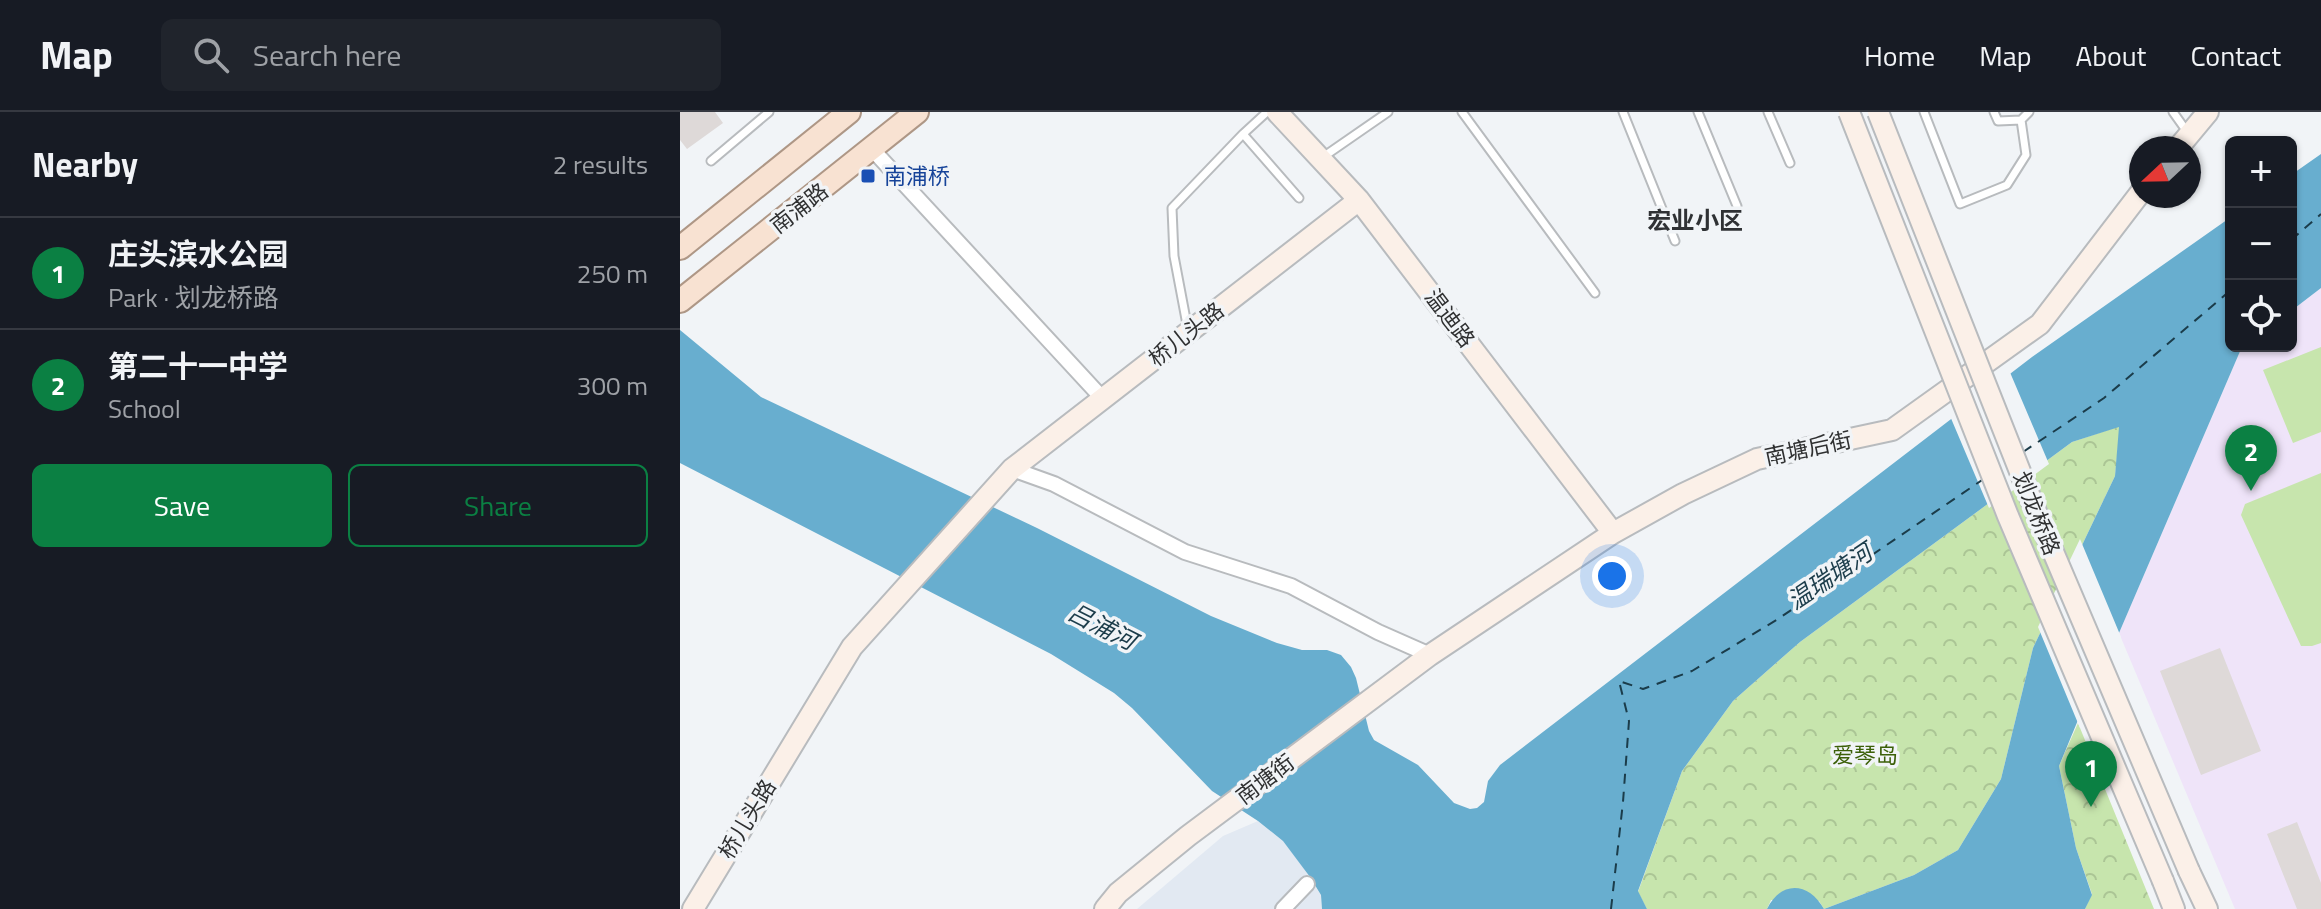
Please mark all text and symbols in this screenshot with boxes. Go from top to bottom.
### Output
search box [161,19,721,91]
text: Map [40,26,113,84]
text: Search here [253,32,402,78]
icon: search [189,33,233,77]
text: Home [1864,34,1935,77]
text: Map [1979,34,2032,77]
text: About [2076,34,2146,77]
text: Contact [2190,34,2281,77]
north arrow [2129,136,2201,208]
map controls [2225,136,2297,352]
button: + [2225,136,2297,208]
text: Nearby [32,138,138,190]
text: 2 results [553,145,648,184]
place label: 南浦桥 [884,159,950,193]
marker: 南浦桥 [859,167,877,185]
street label: 南浦路 [763,174,835,242]
district label: 宏业小区 [1647,202,1743,238]
button: − [2225,208,2297,280]
text: 庄头滨水公园 [108,231,288,277]
text: 1 [51,254,65,293]
text: 250 m [577,254,648,293]
text: Park · 划龙桥路 [108,278,279,317]
button: locate [2225,280,2297,352]
street label: 温迪路 [1417,281,1483,355]
street label: 桥儿头路 [1141,294,1231,374]
text: 第二十一中学 [108,343,288,389]
text: 2 [51,366,65,405]
text: 300 m [577,366,648,405]
text: School [108,389,181,428]
street label: 南塘后街 [1761,422,1855,474]
pin: 2 [2225,425,2277,491]
button: Save [32,464,332,547]
button: Share [348,464,648,547]
street label: 划龙桥路 [2005,466,2069,560]
water label: 温瑞塘河 [1780,532,1883,618]
your location [1592,556,1632,596]
water label: 吕浦河 [1062,594,1146,660]
park label: 爱琴岛 [1832,738,1898,772]
pin: 1 [2065,741,2117,807]
street label: 南塘街 [1228,746,1302,812]
street label: 桥儿头路 [710,773,784,865]

